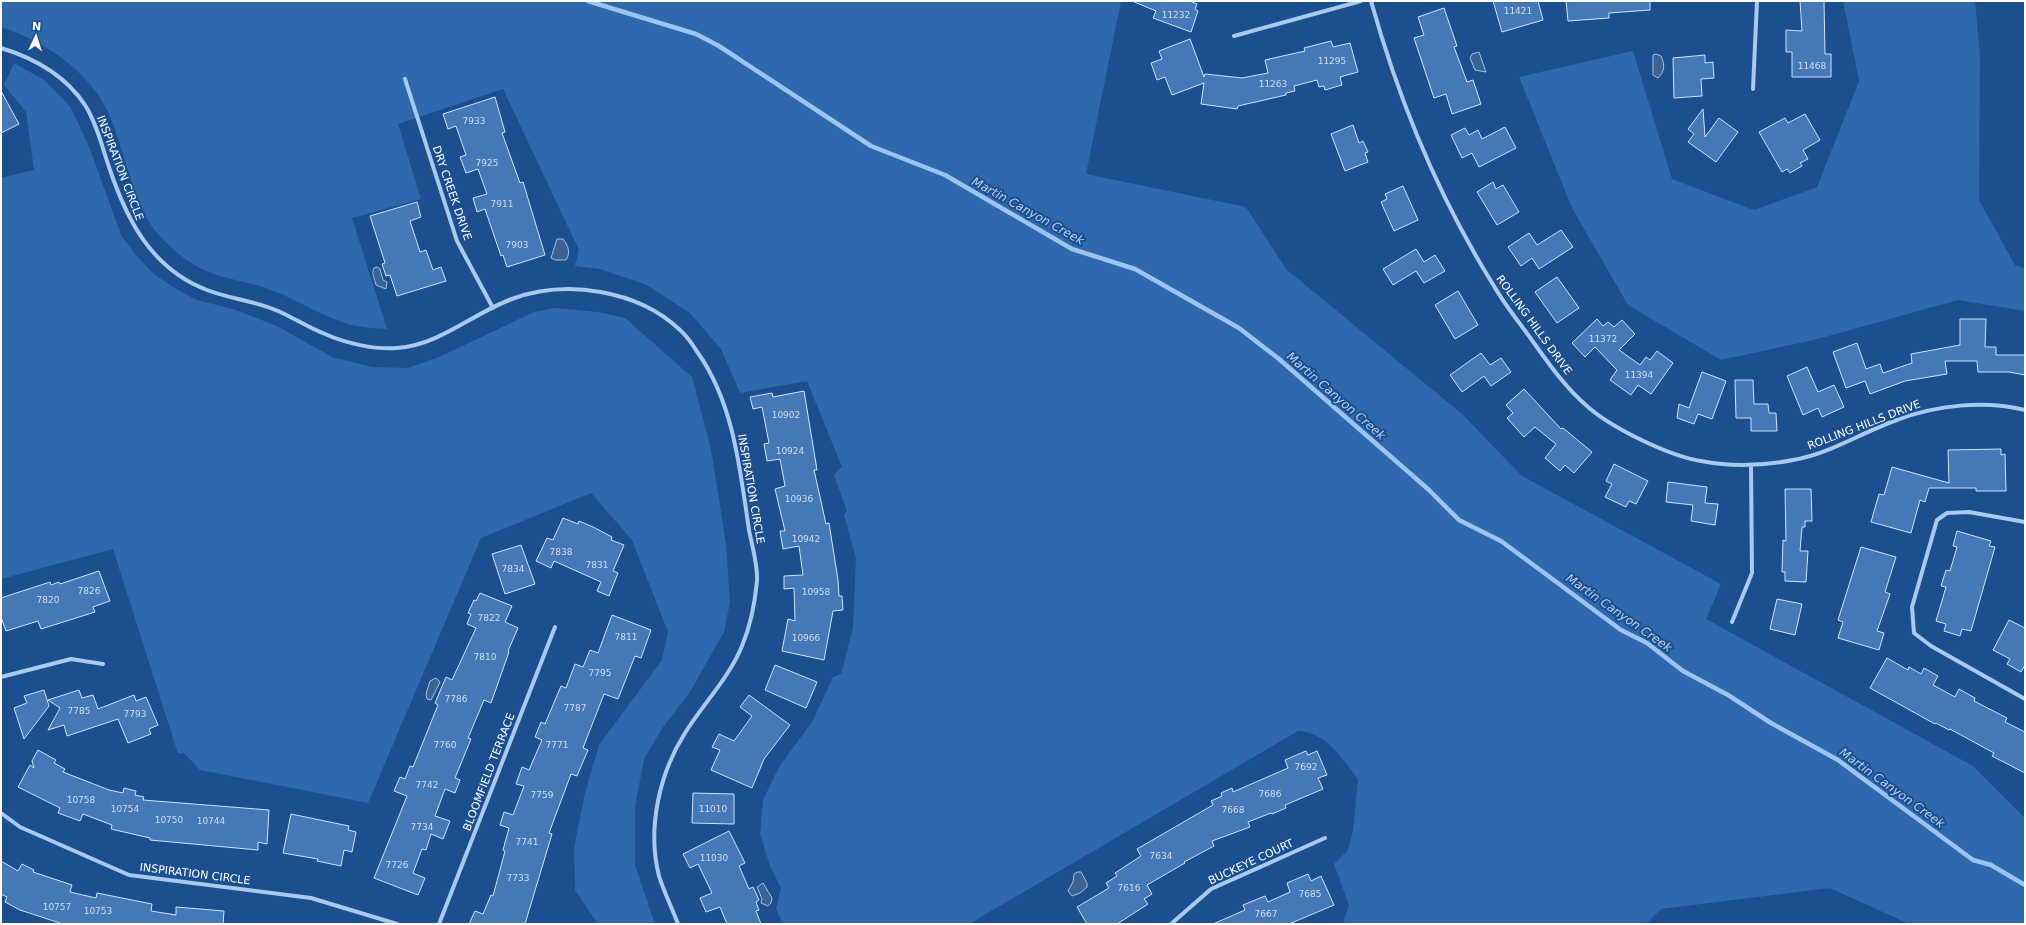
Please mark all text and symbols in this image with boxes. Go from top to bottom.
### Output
house number: 11421 [1504,6,1532,16]
house number: 11232 [1162,10,1190,20]
north arrow [16,16,56,56]
text: N [32,20,42,33]
house number: 11295 [1318,56,1346,66]
house number: 11468 [1798,61,1827,71]
house number: 11263 [1259,79,1287,89]
street label: INSPIRATION CIRCLE [94,114,146,222]
house number: 7933 [463,116,485,126]
street label: DRY CREEK DRIVE [430,144,474,242]
house number: 7925 [476,158,498,168]
water label: Martin Canyon Creek [969,174,1088,248]
house number: 7911 [491,199,513,209]
house number: 7903 [506,240,528,250]
street label: ROLLING HILLS DRIVE [1493,273,1575,377]
house number: 11372 [1589,334,1617,344]
water label: Martin Canyon Creek [1284,349,1389,443]
house number: 11394 [1625,370,1654,380]
street label: ROLLING HILLS DRIVE [1806,397,1922,453]
house number: 10902 [772,410,800,420]
street label: INSPIRATION CIRCLE [735,433,767,545]
house number: 10924 [776,446,805,456]
house number: 10936 [785,494,814,504]
house number: 10942 [792,534,820,544]
house number: 7838 [550,547,573,557]
house number: 7831 [586,560,608,570]
house number: 7834 [502,564,525,574]
water label: Martin Canyon Creek [1563,571,1676,656]
house number: 7826 [78,586,101,596]
house number: 10958 [802,587,831,597]
house number: 7820 [37,595,60,605]
house number: 7822 [478,613,500,623]
house number: 7811 [615,632,637,642]
house number: 10966 [792,633,821,643]
house number: 7810 [474,652,497,662]
house number: 7795 [589,668,611,678]
house number: 7786 [445,694,468,704]
house number: 7787 [564,703,586,713]
house number: 7785 [68,706,90,716]
house number: 7793 [124,709,146,719]
street label: BLOOMFIELD TERRACE [461,711,518,833]
house number: 7760 [434,740,457,750]
house number: 7771 [546,740,568,750]
water label: Martin Canyon Creek [1837,745,1948,831]
house number: 7692 [1295,762,1317,772]
house number: 7742 [416,780,438,790]
house number: 7686 [1259,789,1282,799]
house number: 7759 [531,790,554,800]
house number: 10758 [67,795,96,805]
house number: 10754 [111,804,140,814]
house number: 11010 [699,804,728,814]
house number: 7668 [1222,805,1245,815]
house number: 10750 [155,815,184,825]
house number: 10744 [197,816,226,826]
house number: 7734 [411,822,434,832]
street label: BUCKEYE COURT [1206,836,1296,887]
house number: 7741 [516,837,538,847]
house number: 7634 [1150,851,1173,861]
house number: 11030 [700,853,729,863]
house number: 7726 [386,860,409,870]
street label: INSPIRATION CIRCLE [139,861,251,887]
house number: 7733 [507,873,529,883]
house number: 7616 [1118,883,1141,893]
house number: 7685 [1299,889,1321,899]
house number: 10757 [43,902,71,912]
house number: 10753 [84,906,112,916]
house number: 7667 [1255,909,1277,919]

